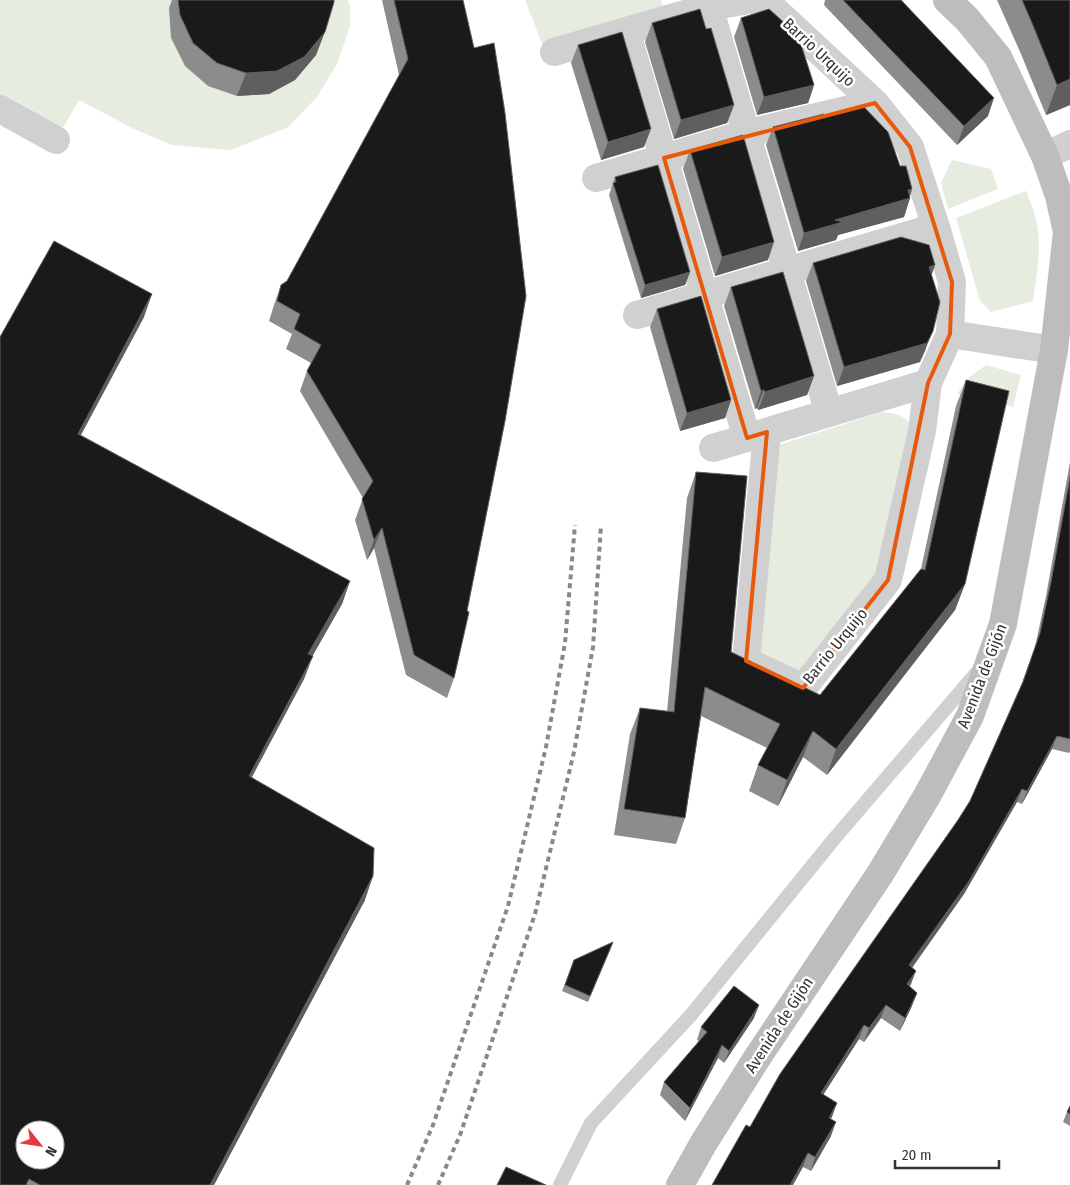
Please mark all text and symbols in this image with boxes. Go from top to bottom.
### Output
street label: Barrio Urquijo [779,14,859,90]
street label: Barrio Urquijo [799,604,871,688]
street label: Avenida de Gijón [953,621,1011,731]
street label: Avenida de Gijón [741,974,817,1076]
north arrow [15,1120,65,1170]
scale bar [895,1138,999,1170]
text: N [41,1143,60,1159]
text: 20 m [902,1146,932,1164]

